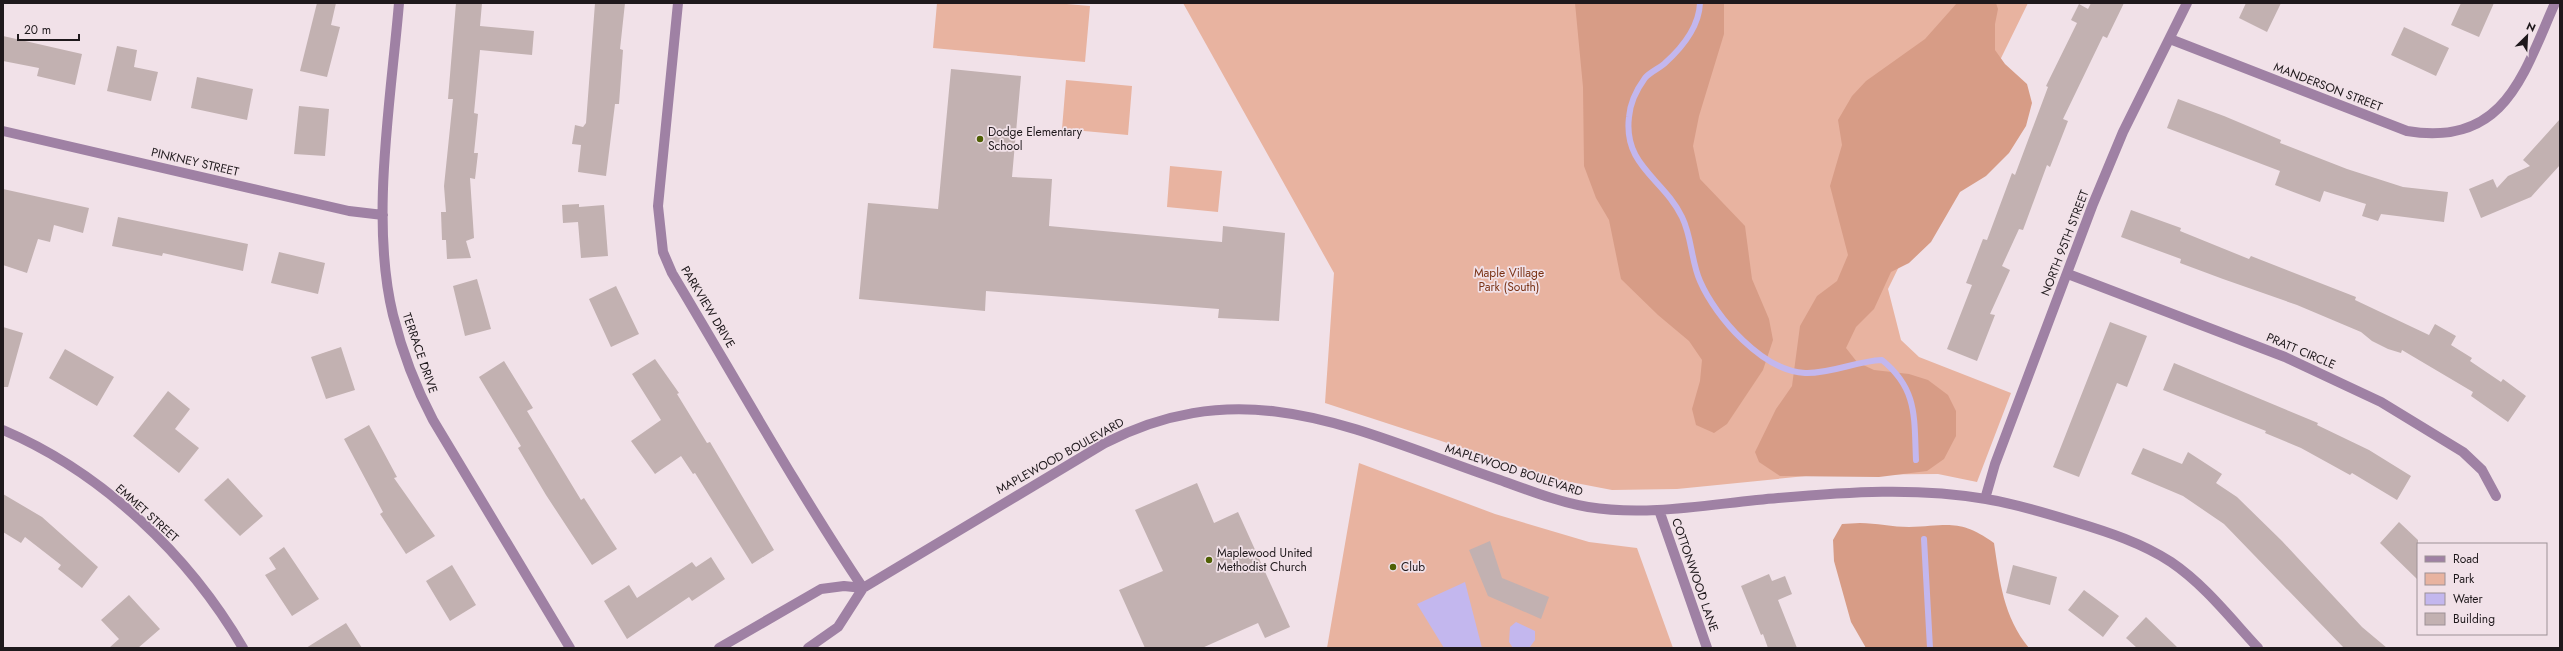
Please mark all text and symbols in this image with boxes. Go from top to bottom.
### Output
scale bar [18,16,79,42]
north arrow [2507,16,2547,56]
text: N [2524,18,2538,36]
text: 20 m [24,21,51,39]
street label: MANDERSON STREET [2271,58,2385,116]
place label: Dodge Elementary School [988,123,1083,155]
marker: Dodge Elementary School [975,134,985,144]
street label: PINKNEY STREET [149,143,241,181]
street label: NORTH 95TH STREET [2036,187,2094,299]
street label: PARKVIEW DRIVE [676,263,740,351]
park label: Maple Village Park (South) [1474,264,1544,296]
street label: TERRACE DRIVE [398,310,442,396]
street label: PRATT CIRCLE [2264,328,2338,374]
street label: MAPLEWOOD BOULEVARD [993,413,1127,499]
street label: MAPLEWOOD BOULEVARD [1443,439,1585,501]
street label: EMMET STREET [111,480,183,547]
street label: COTTONWOOD LANE [1667,516,1723,634]
legend [2417,543,2547,635]
place label: Maplewood United Methodist Church [1217,544,1312,576]
text: Road [2453,550,2479,568]
marker: Maplewood United Methodist Church [1204,555,1214,565]
place label: Club [1401,558,1425,576]
marker: Club [1388,562,1398,572]
text: Park [2453,570,2475,588]
text: Water [2453,590,2484,608]
text: Building [2453,610,2495,628]

